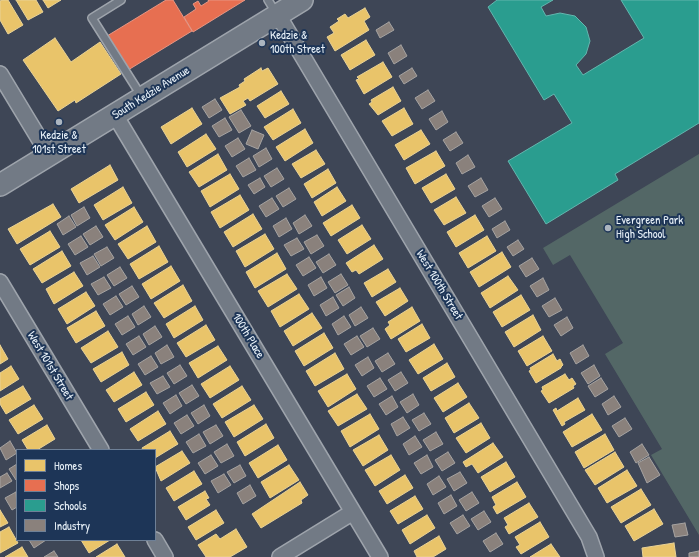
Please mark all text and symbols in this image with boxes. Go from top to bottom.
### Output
place label: Kedzie & 100th Street [270,29,325,57]
marker: Kedzie & 100th Street [257,38,267,48]
street label: South Kedzie Avenue [110,63,192,123]
marker: Kedzie & 101st Street [54,117,64,127]
place label: Kedzie & 101st Street [32,129,86,157]
place label: Evergreen Park High School [616,214,683,242]
marker: Evergreen Park High School [603,223,613,233]
street label: West 100th Street [413,248,465,322]
street label: 100th Place [229,311,267,361]
street label: West 101st Street [24,329,76,403]
legend [16,449,156,541]
text: Homes [54,457,82,474]
text: Shops [54,477,79,494]
text: Schools [54,497,87,514]
text: Industry [54,517,90,534]

